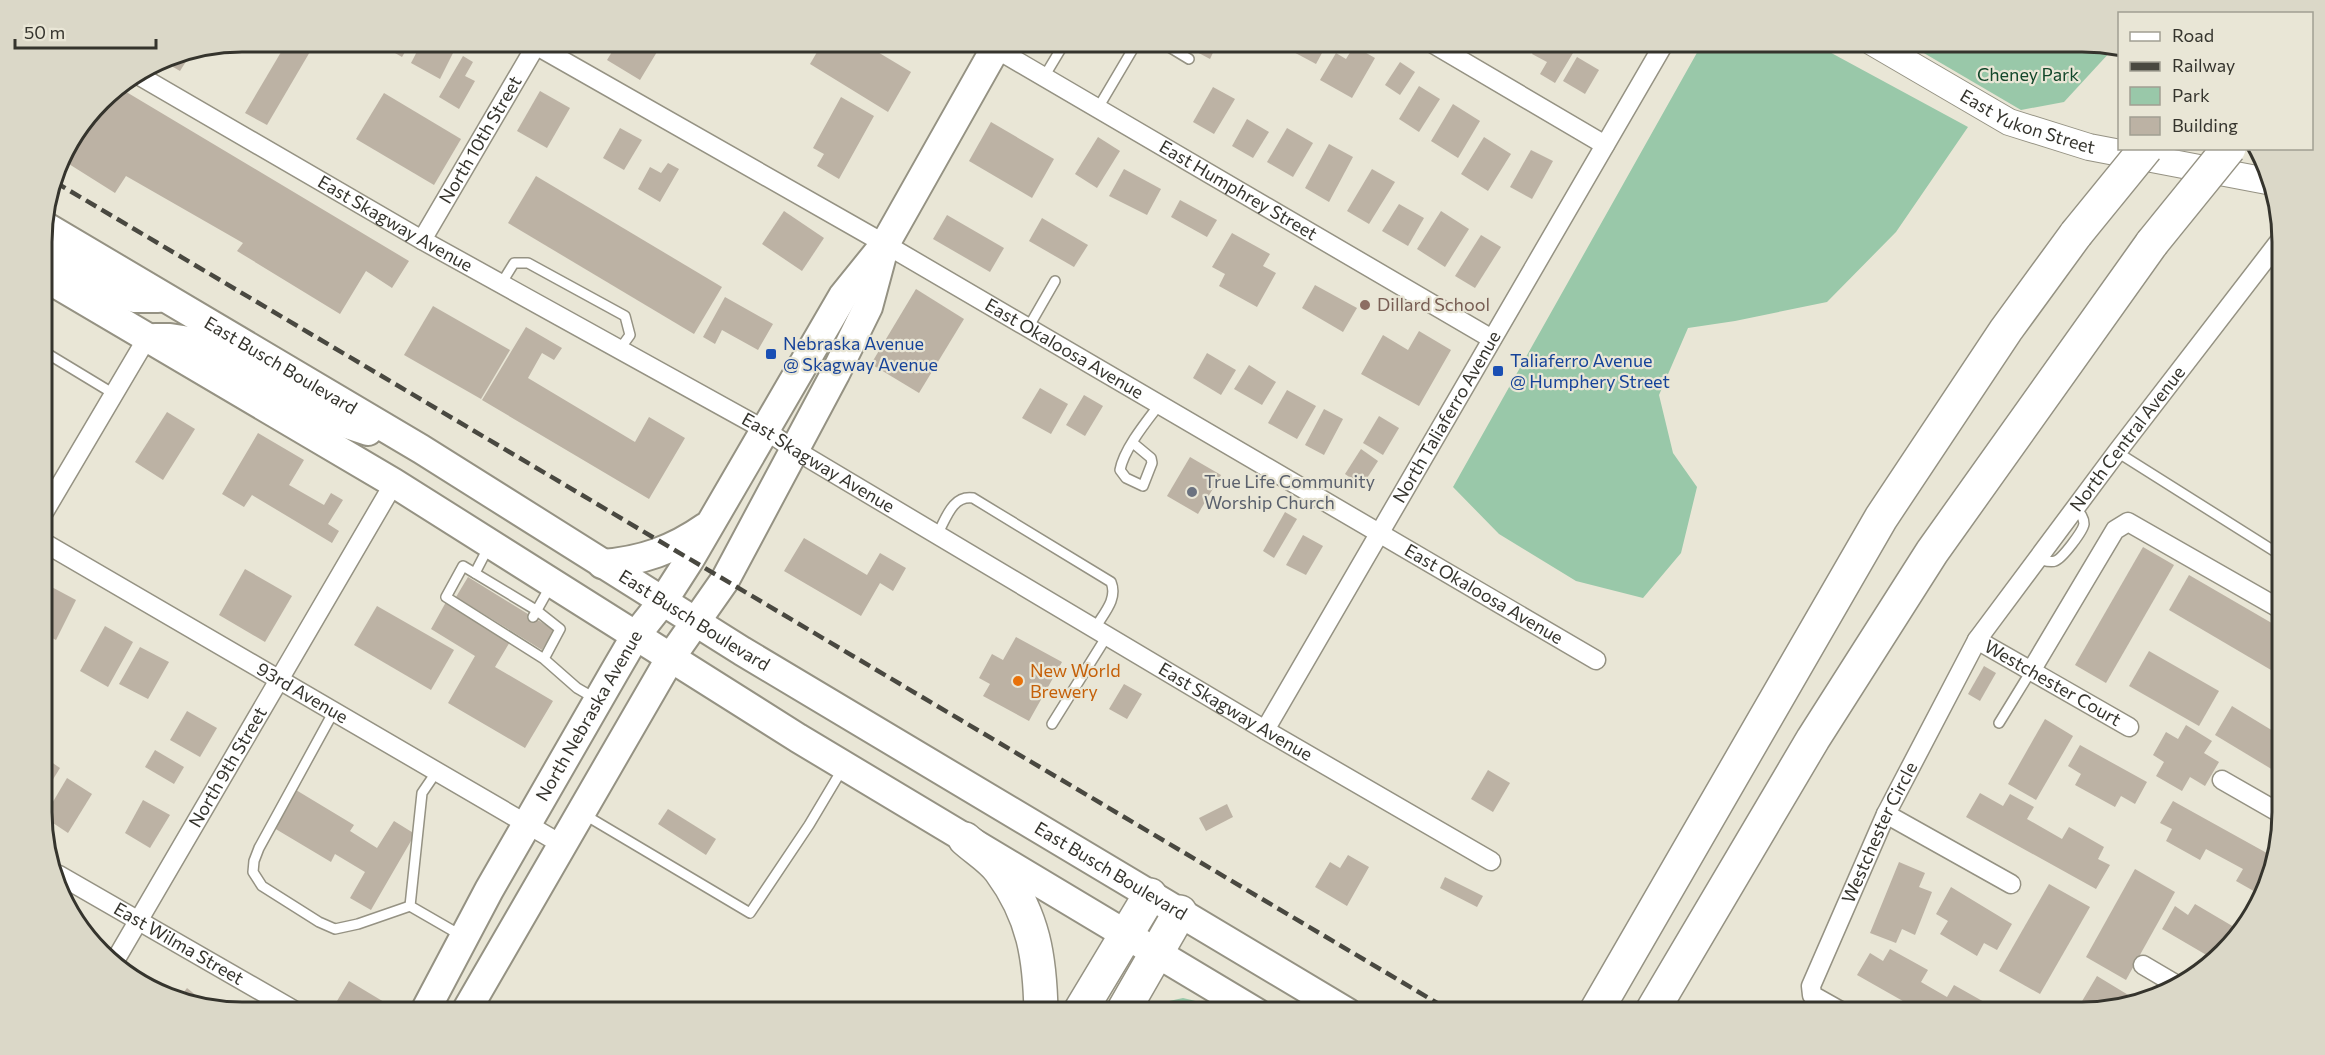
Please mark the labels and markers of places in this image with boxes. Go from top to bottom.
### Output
place label: Dillard School [1377,293,1490,315]
marker: Dillard School [1358,298,1372,312]
place label: Nebraska Avenue @ Skagway Avenue [783,332,938,375]
marker: Nebraska Avenue @ Skagway Avenue [764,347,778,361]
place label: Taliaferro Avenue @ Humphery Street [1510,349,1670,392]
marker: Taliaferro Avenue @ Humphery Street [1491,364,1505,378]
place label: True Life Community Worship Church [1204,470,1375,513]
marker: True Life Community Worship Church [1185,485,1199,499]
place label: New World Brewery [1030,659,1121,702]
marker: New World Brewery [1011,674,1025,688]

